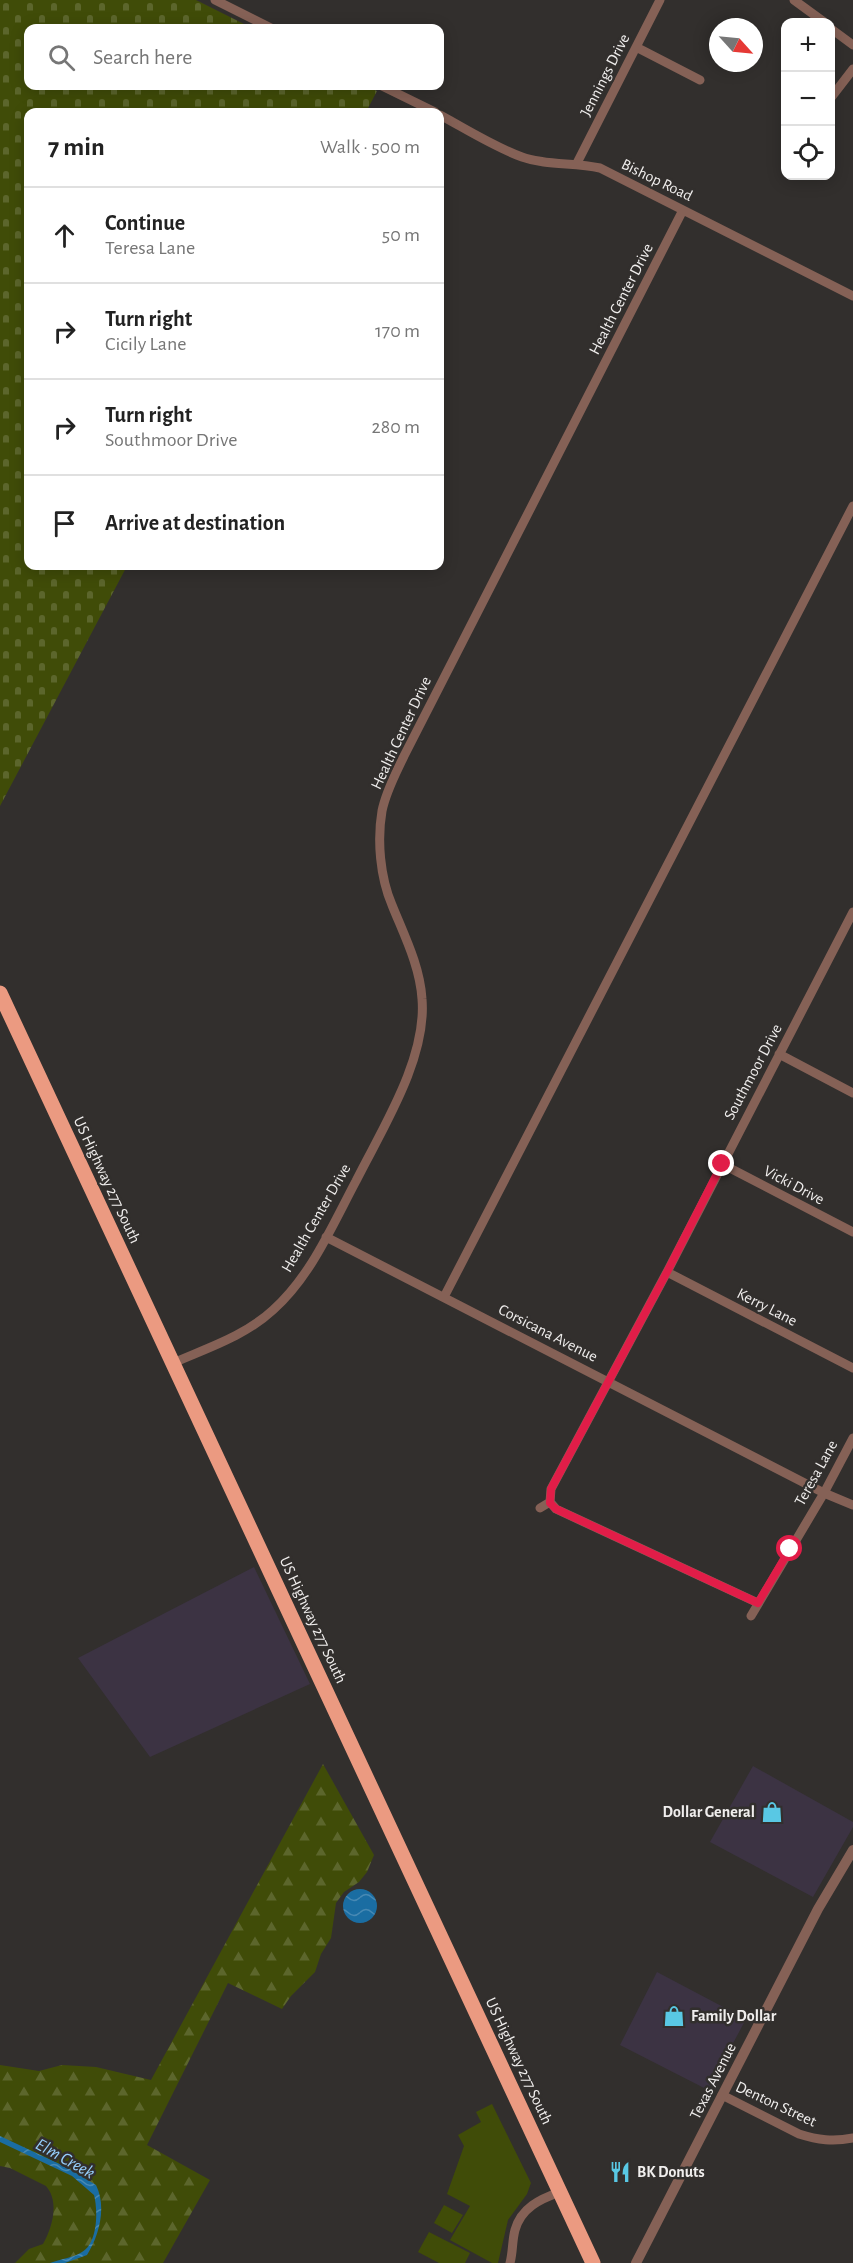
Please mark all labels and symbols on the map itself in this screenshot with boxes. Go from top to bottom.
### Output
north arrow [709,18,763,72]
street label: Jennings Drive [577,31,633,119]
street label: Bishop Road [619,156,695,204]
street label: Health Center Drive [586,241,656,357]
street label: Health Center Drive [368,674,434,792]
street label: Southmoor Drive [721,1021,785,1123]
street label: US Highway 277 South [70,1114,143,1246]
route end [708,1150,734,1176]
street label: Health Center Drive [278,1161,354,1275]
street label: Vicki Drive [761,1162,827,1208]
street label: Kerry Lane [734,1285,800,1330]
street label: Corsicana Avenue [496,1301,600,1365]
street label: Teresa Lane [792,1438,840,1508]
route start [776,1535,802,1561]
street label: US Highway 277 South [276,1554,349,1686]
shop icon: Dollar General [760,1800,784,1824]
place label: Dollar General [662,1804,755,1820]
street label: US Highway 277 South [482,1995,555,2127]
shop icon: Family Dollar [662,2004,686,2028]
place label: Family Dollar [691,2008,777,2025]
street label: Texas Avenue [687,2040,739,2122]
street label: Denton Street [733,2078,819,2130]
water label: Elm Creek [32,2135,98,2183]
restaurant icon: BK Donuts [608,2160,632,2184]
place label: BK Donuts [637,2164,705,2180]

